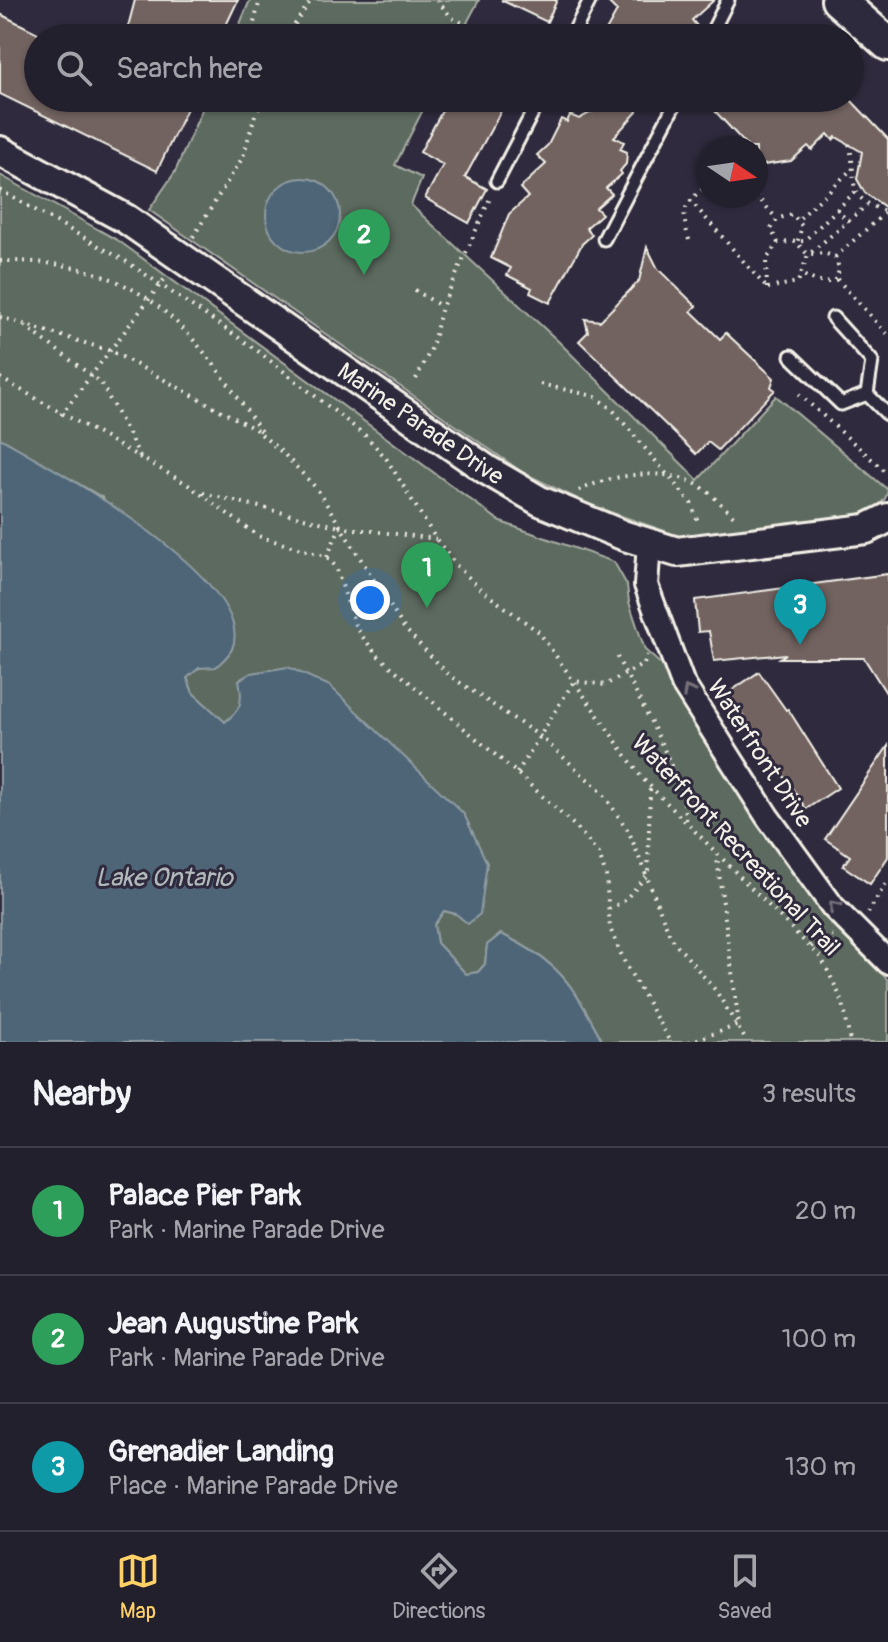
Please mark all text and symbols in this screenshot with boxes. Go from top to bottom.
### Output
search box [24,24,864,112]
icon: search [52,46,96,90]
text: Search here [116,50,263,87]
north arrow [696,136,768,208]
pin: 2 [338,209,390,275]
street label: Marine Parade Drive [332,357,509,492]
pin: 1 [401,542,453,608]
pin: 3 [774,579,826,645]
your location [350,580,390,620]
street label: Waterfront Drive [701,674,818,833]
one-way arrow [682,685,698,700]
street label: Waterfront Recreational Trail [625,728,846,962]
water label: Lake Ontario [95,862,235,894]
one-way arrow [829,901,844,915]
text: Nearby [32,1073,131,1116]
text: 3 results [762,1078,856,1110]
text: Palace Pier Park [108,1177,301,1214]
text: 1 [53,1195,63,1227]
text: 20 m [795,1195,856,1227]
text: Park · Marine Parade Drive [108,1214,385,1246]
text: Jean Augustine Park [108,1305,359,1342]
text: 2 [51,1323,65,1355]
text: 100 m [782,1323,856,1355]
text: Park · Marine Parade Drive [108,1342,385,1374]
text: Grenadier Landing [108,1433,334,1470]
text: 3 [51,1451,65,1483]
text: 130 m [785,1451,856,1483]
text: Place · Marine Parade Drive [108,1470,398,1502]
tab: Map [116,1549,160,1625]
tab: Directions [392,1549,485,1625]
tab: Saved [717,1549,772,1625]

